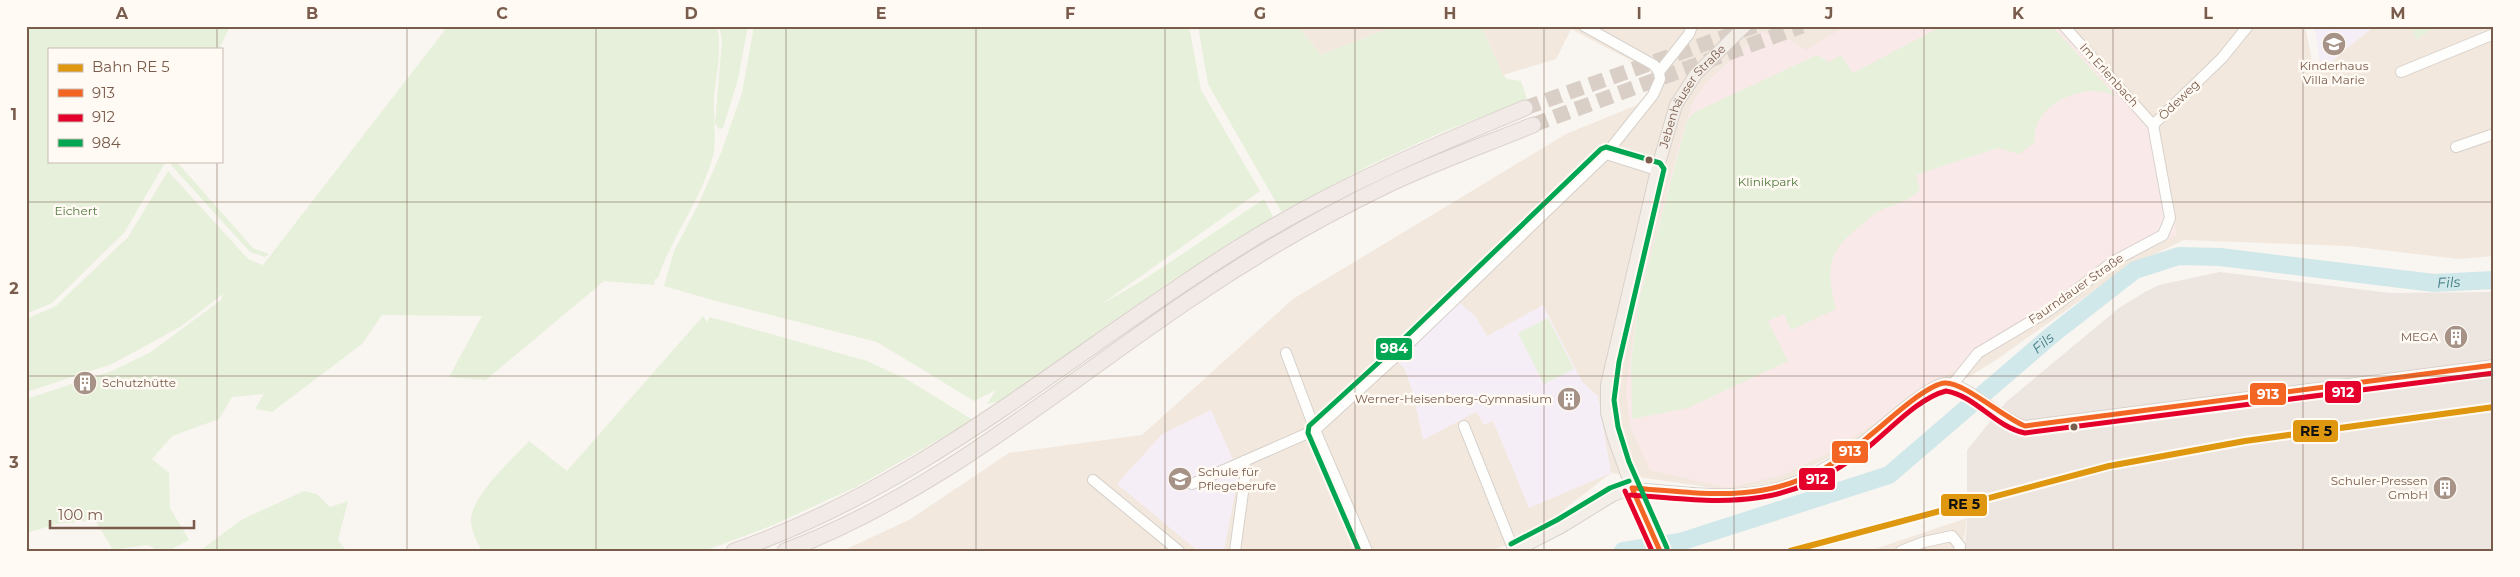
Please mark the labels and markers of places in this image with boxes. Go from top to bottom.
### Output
school or university icon: Kinderhaus Villa Marie [2321,31,2347,57]
place label: Kinderhaus Villa Marie [2299,58,2369,87]
unlabelled marker [1644,155,1654,165]
building icon: MEGA [2443,324,2469,350]
place label: MEGA [2401,329,2438,344]
building icon: Schutzhütte [72,370,98,396]
place label: Schutzhütte [102,375,176,390]
building icon: Werner-Heisenberg-Gymnasium [1556,386,1582,412]
place label: Werner-Heisenberg-Gymnasium [1355,391,1552,406]
unlabelled marker [2069,422,2079,432]
place label: Schule für Pflegeberufe [1198,464,1276,493]
school or university icon: Schule für Pflegeberufe [1167,466,1193,492]
place label: Schuler-Pressen GmbH [2331,473,2428,502]
building icon: Schuler-Pressen GmbH [2432,475,2458,501]

